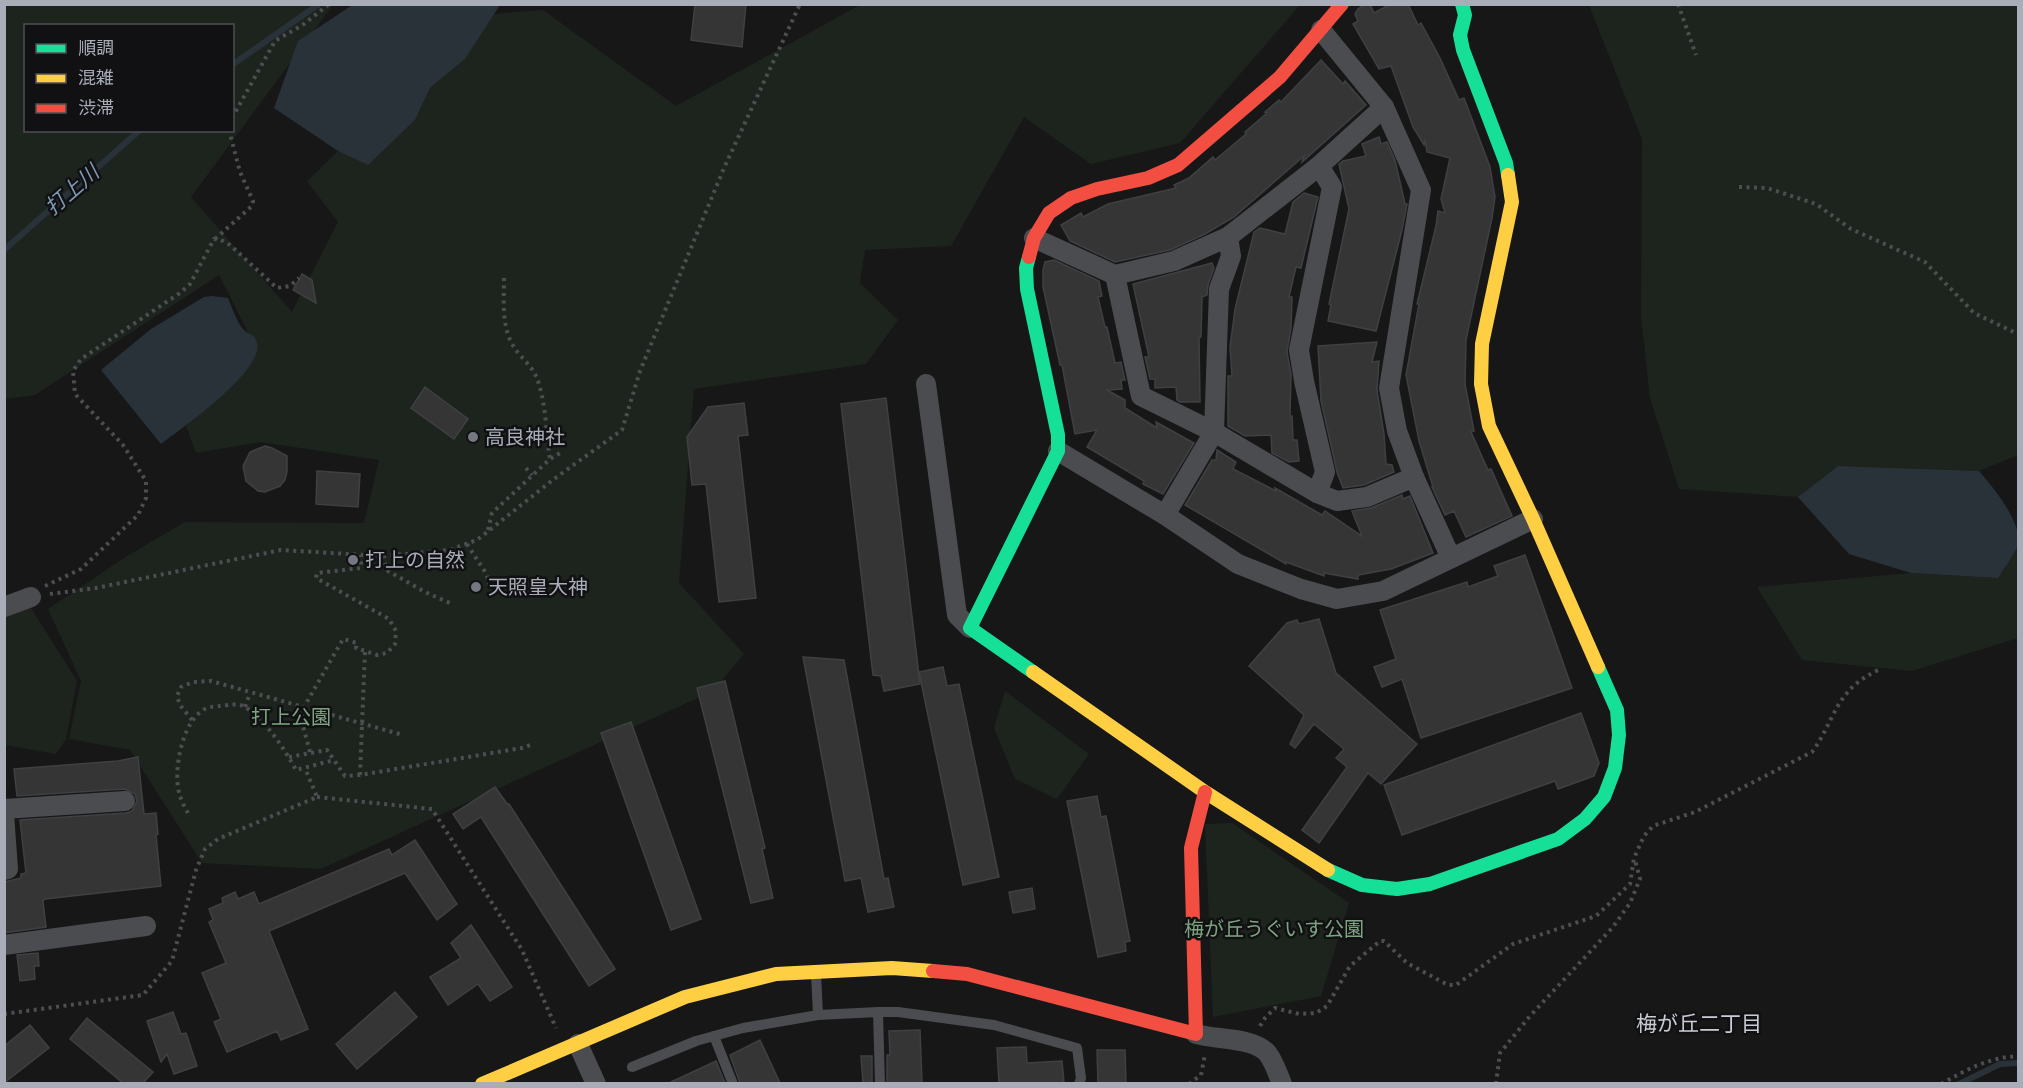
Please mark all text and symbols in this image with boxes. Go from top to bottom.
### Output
legend [24,24,234,132]
text: 順調 [78,35,114,59]
text: 混雑 [78,65,114,89]
text: 渋滞 [78,95,114,119]
water label: 打上川 [38,157,106,220]
place label: 高良神社 [485,423,565,450]
marker: 高良神社 [466,430,480,444]
place label: 打上の自然 [365,546,465,573]
marker: 打上の自然 [346,553,360,567]
place label: 天照皇大神 [488,573,588,600]
marker: 天照皇大神 [469,580,483,594]
park label: 打上公園 [251,703,331,730]
park label: 梅が丘うぐいす公園 [1184,915,1364,942]
district label: 梅が丘二丁目 [1636,1009,1762,1037]

